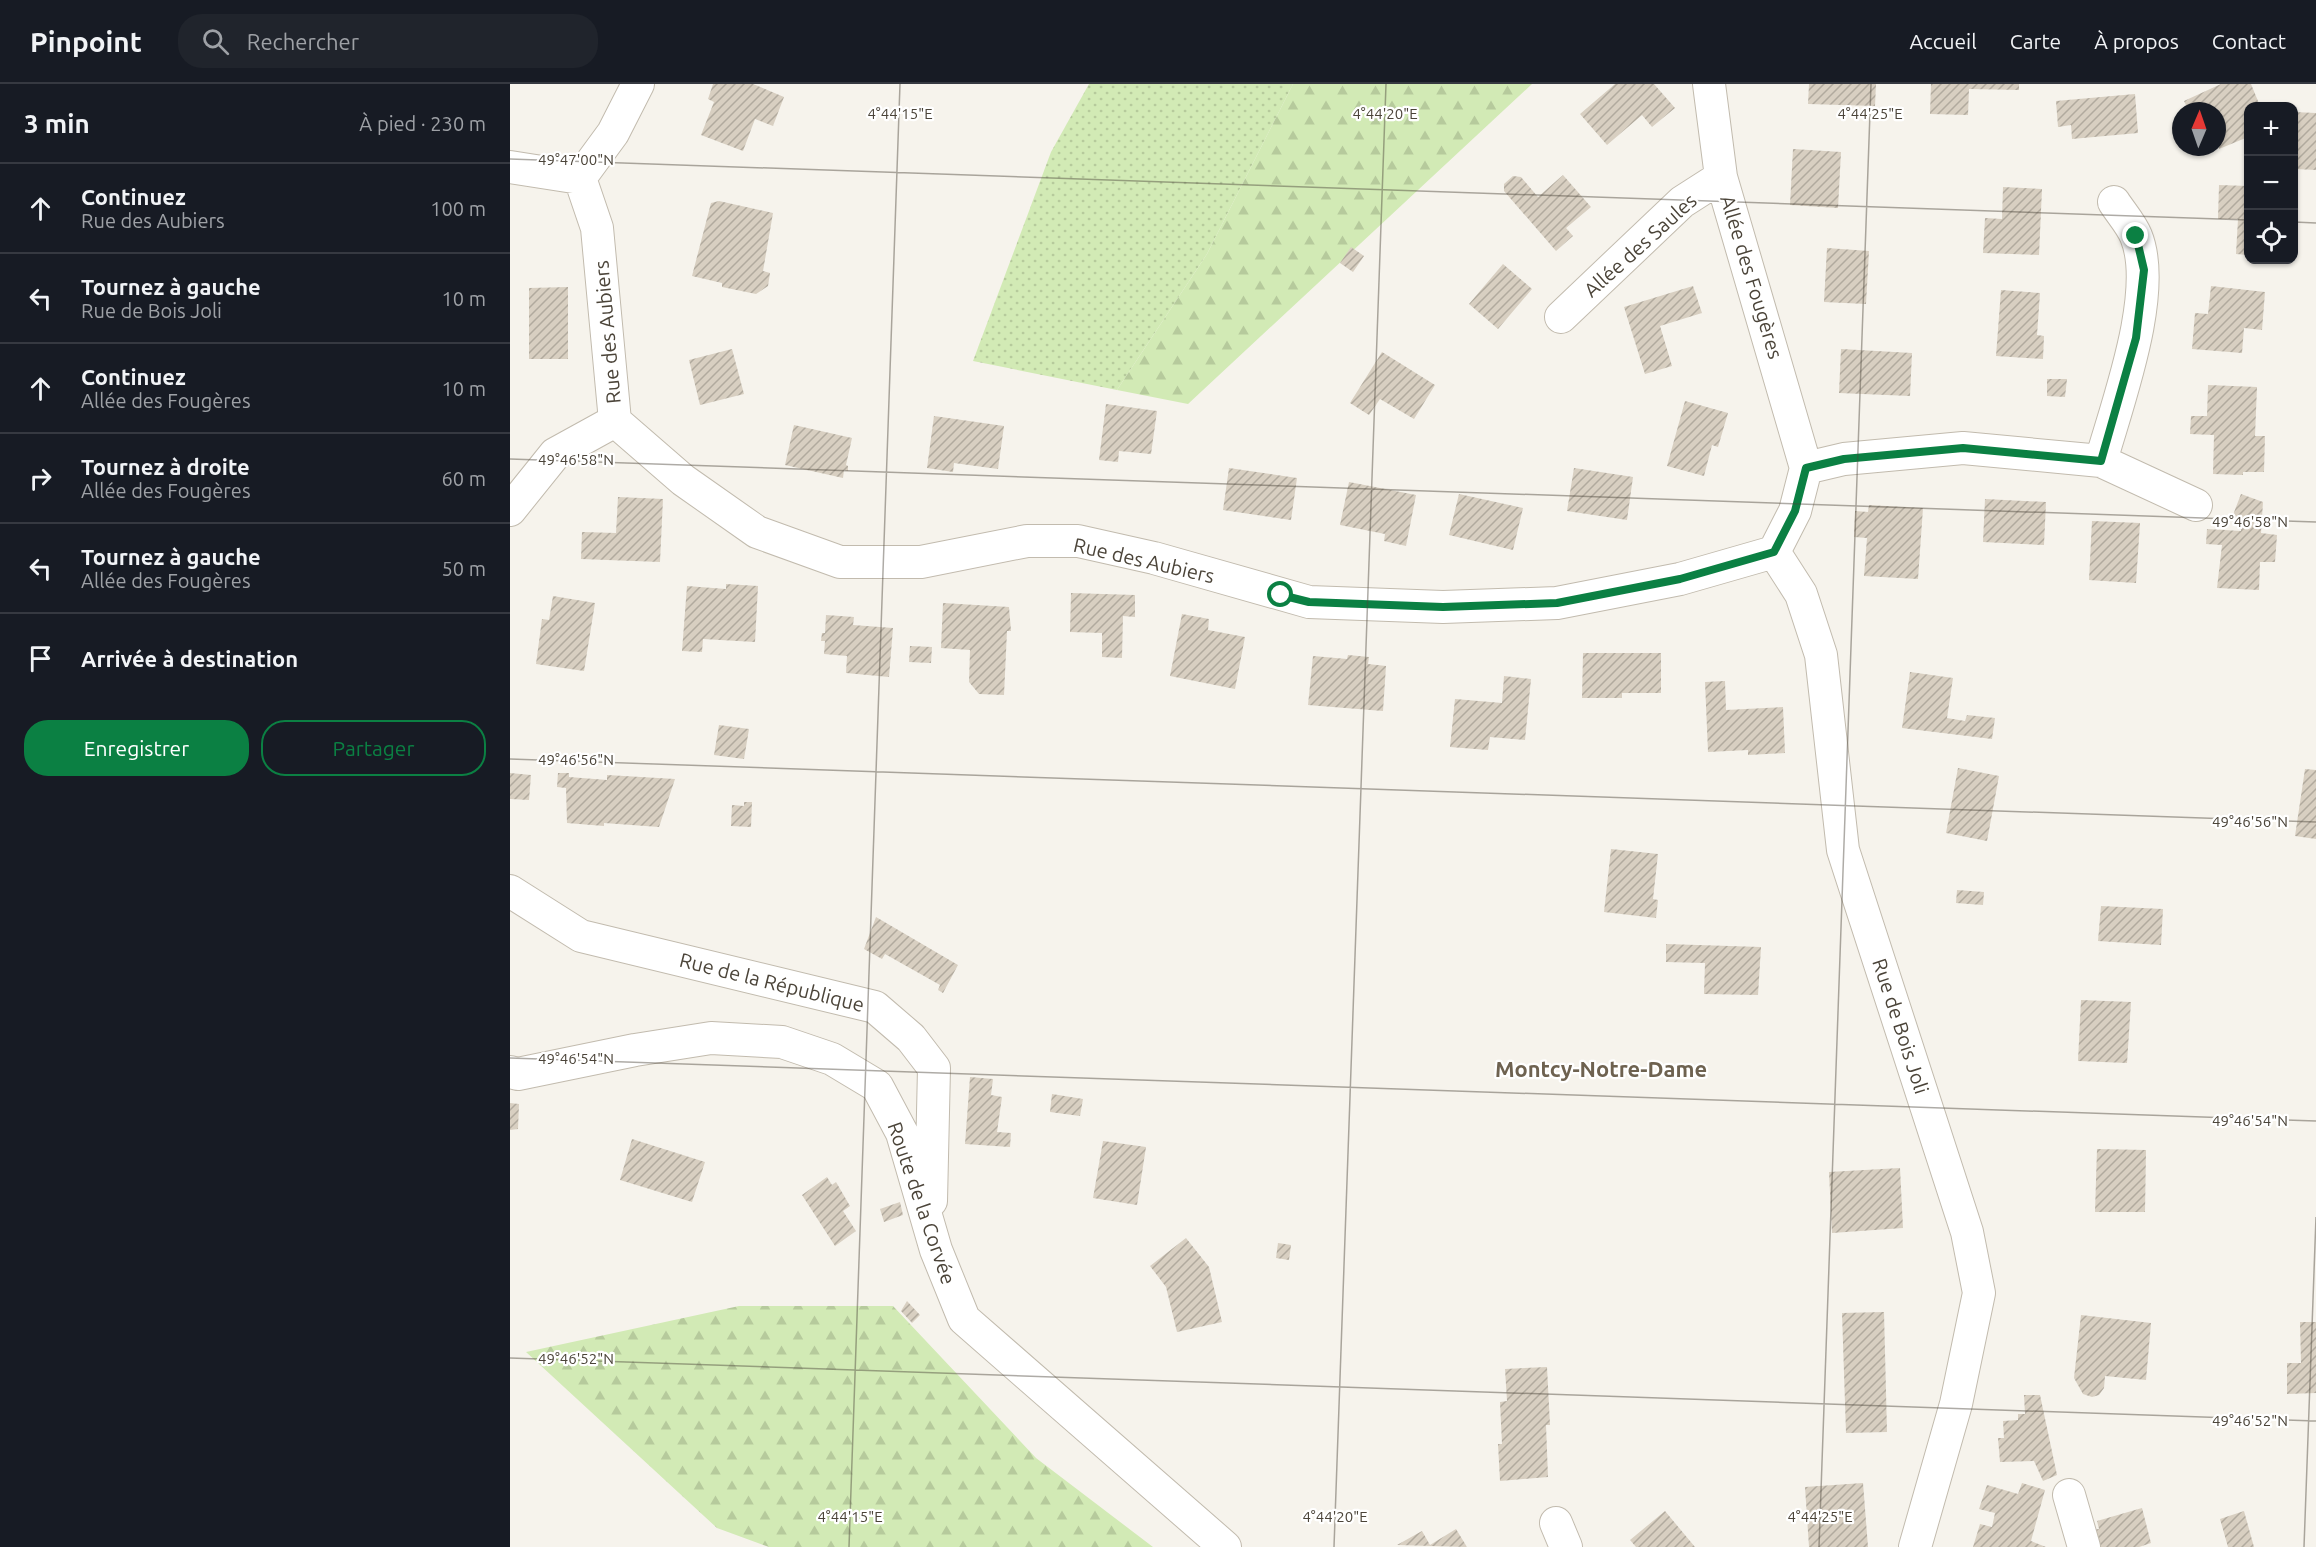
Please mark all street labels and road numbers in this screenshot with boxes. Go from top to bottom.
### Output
street label: Allée des Saules [1579,189,1701,301]
street label: Allée des Fougères [1716,193,1788,361]
street label: Rue des Aubiers [589,259,625,405]
street label: Rue des Aubiers [1071,533,1217,587]
street label: Rue de la République [677,948,867,1016]
street label: Rue de Bois Joli [1868,955,1934,1097]
street label: Route de la Corvée [883,1119,961,1287]

